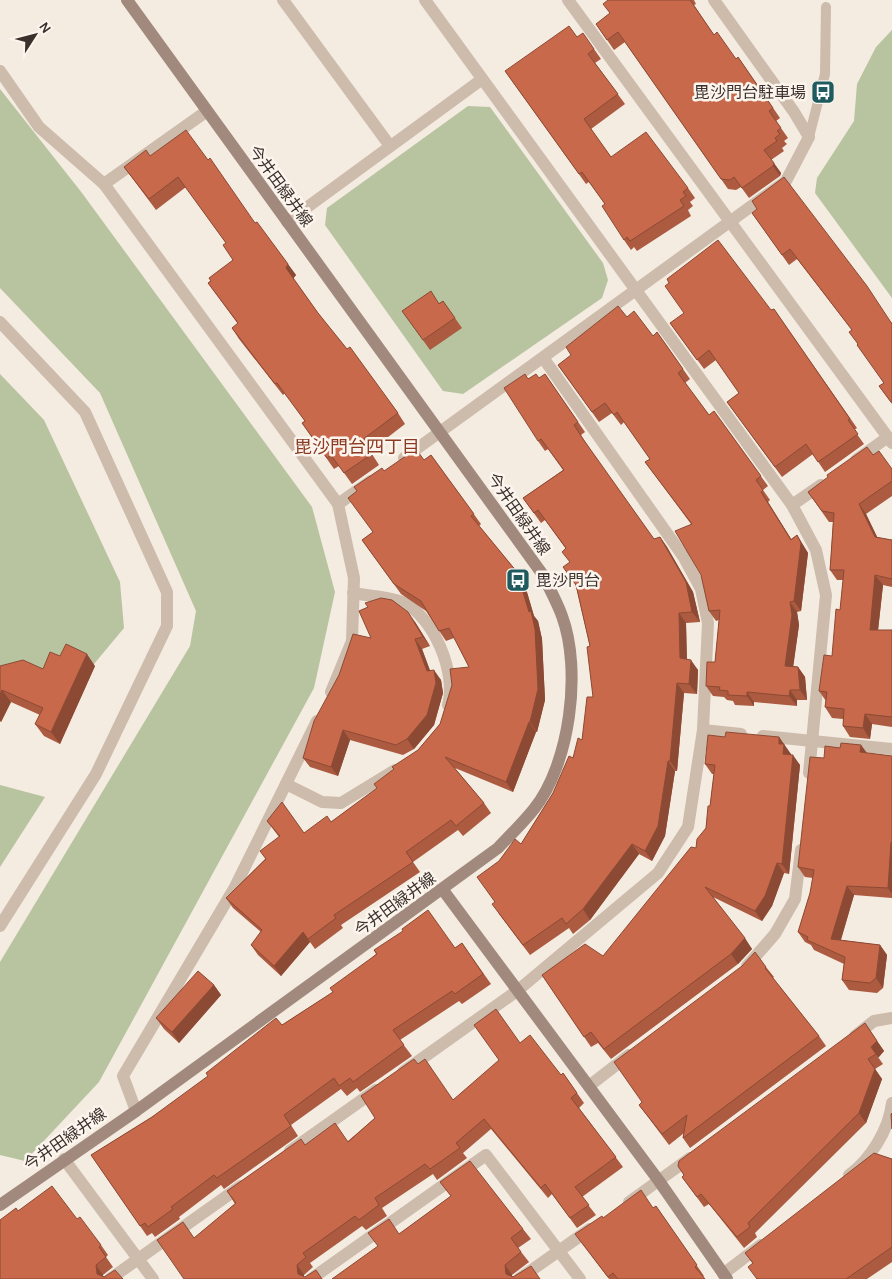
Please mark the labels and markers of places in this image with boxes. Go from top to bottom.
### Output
bus stop icon: 毘沙門台駐車場 [810,79,836,105]
place label: 毘沙門台駐車場 [694,83,806,102]
bus stop icon: 毘沙門台 [505,567,531,593]
place label: 毘沙門台 [536,571,600,590]

